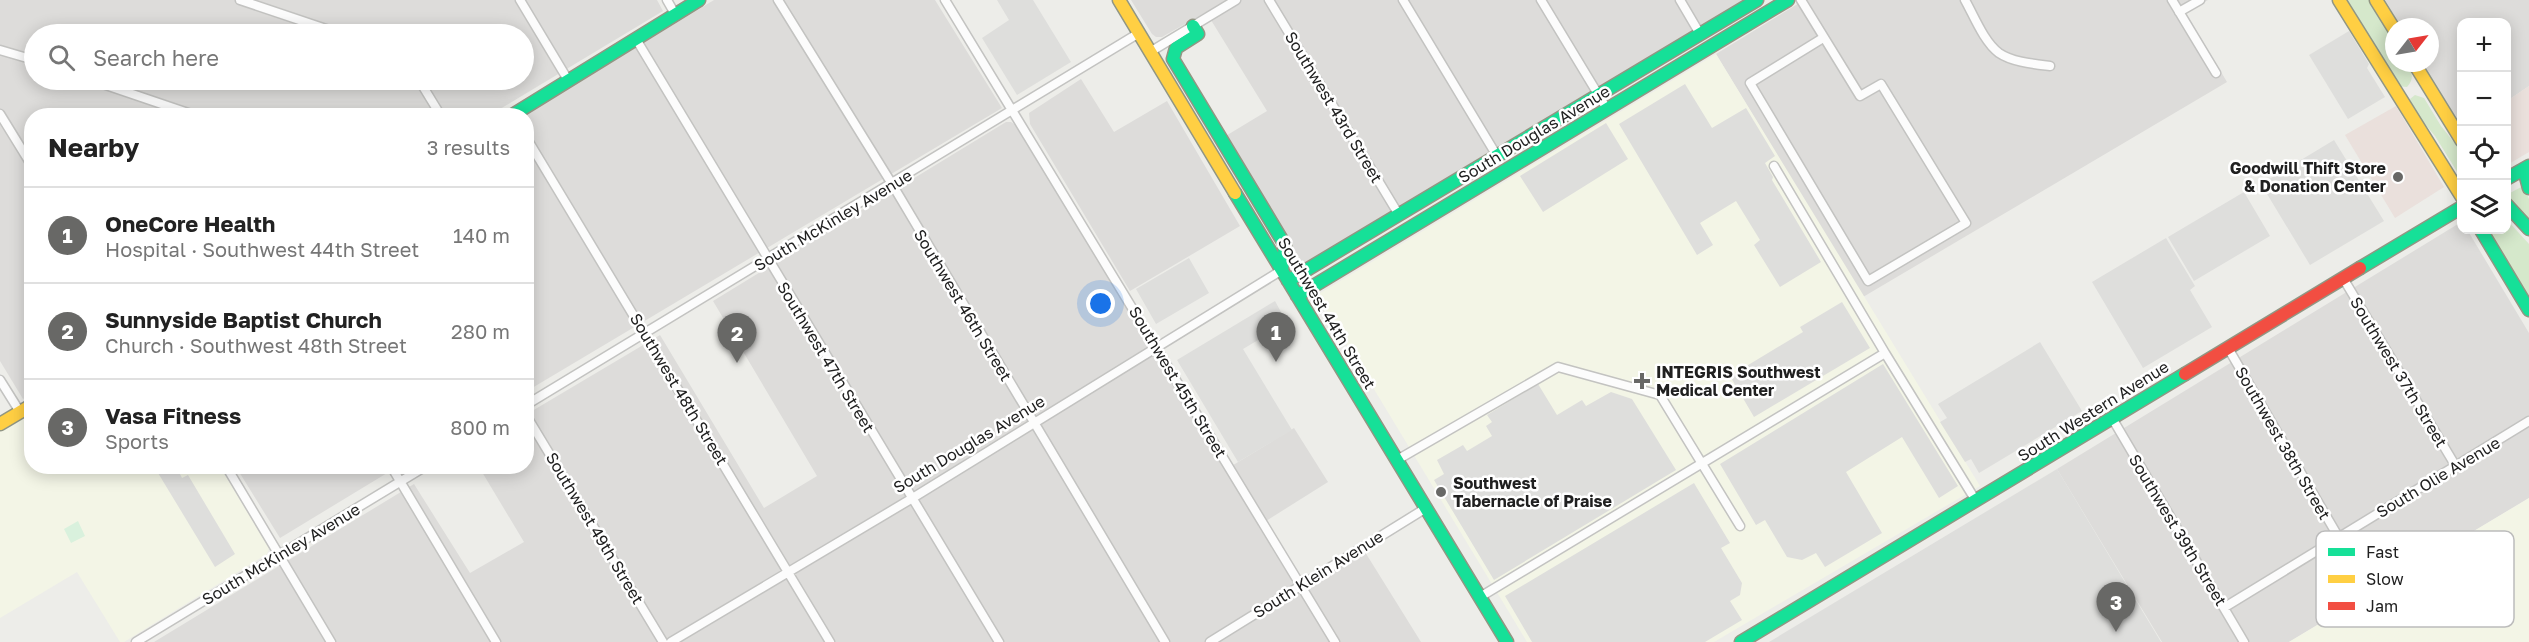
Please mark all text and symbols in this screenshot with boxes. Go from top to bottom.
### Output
north arrow [2385,18,2439,72]
map controls [2457,18,2511,234]
button: + [2457,18,2511,72]
search box [24,24,534,90]
street label: Southwest 43rd Street [1281,28,1387,186]
icon: search [45,41,78,74]
text: Search here [93,44,219,71]
button: − [2457,72,2511,126]
street label: South Douglas Avenue [1455,81,1613,187]
button: locate [2457,126,2511,180]
text: Nearby [48,132,139,163]
text: 3 results [427,135,510,159]
place label: Goodwill Thift Store & Donation Center [2230,158,2386,196]
street label: South McKinley Avenue [750,165,916,275]
marker: Goodwill Thift Store & Donation Center [2391,170,2405,184]
button: layers [2457,180,2511,234]
text: OneCore Health [105,210,275,237]
text: 1 [62,223,73,247]
text: 140 m [453,223,510,247]
street label: Southwest 46th Street [910,225,1016,385]
street label: Southwest 44th Street [1274,233,1380,393]
text: Hospital · Southwest 44th Street [105,237,419,261]
street label: Southwest 47th Street [773,278,879,436]
your location [1086,289,1115,318]
street label: Southwest 37th Street [2346,293,2452,451]
street label: Southwest 45th Street [1125,303,1231,461]
text: Sunnyside Baptist Church [105,306,382,333]
street label: Southwest 48th Street [626,309,732,469]
pin: 1 [1256,312,1296,362]
pin: 2 [718,314,756,363]
text: 2 [61,319,74,343]
text: 280 m [451,319,510,343]
text: Church · Southwest 48th Street [105,333,407,357]
street label: South Western Avenue [2014,356,2172,466]
place label: INTEGRIS Southwest Medical Center [1656,362,1821,400]
street label: Southwest 38th Street [2231,363,2335,523]
marker: INTEGRIS Southwest Medical Center [1633,372,1651,390]
street label: South Douglas Avenue [890,391,1048,497]
text: Vasa Fitness [105,402,241,429]
text: 3 [61,415,74,439]
text: 800 m [450,415,510,439]
text: Sports [105,429,169,453]
street label: South Olie Avenue [2373,432,2503,522]
street label: Southwest 49th Street [542,448,648,608]
street label: Southwest 39th Street [2125,451,2231,609]
place label: Southwest Tabernacle of Praise [1453,473,1612,511]
marker: Southwest Tabernacle of Praise [1434,485,1448,499]
street label: South McKinley Avenue [198,499,364,609]
street label: South Klein Avenue [1249,526,1387,622]
legend [2316,531,2514,627]
text: Fast [2366,542,2399,562]
text: Slow [2366,569,2404,589]
pin: 3 [2096,582,2136,632]
text: Jam [2366,596,2398,616]

